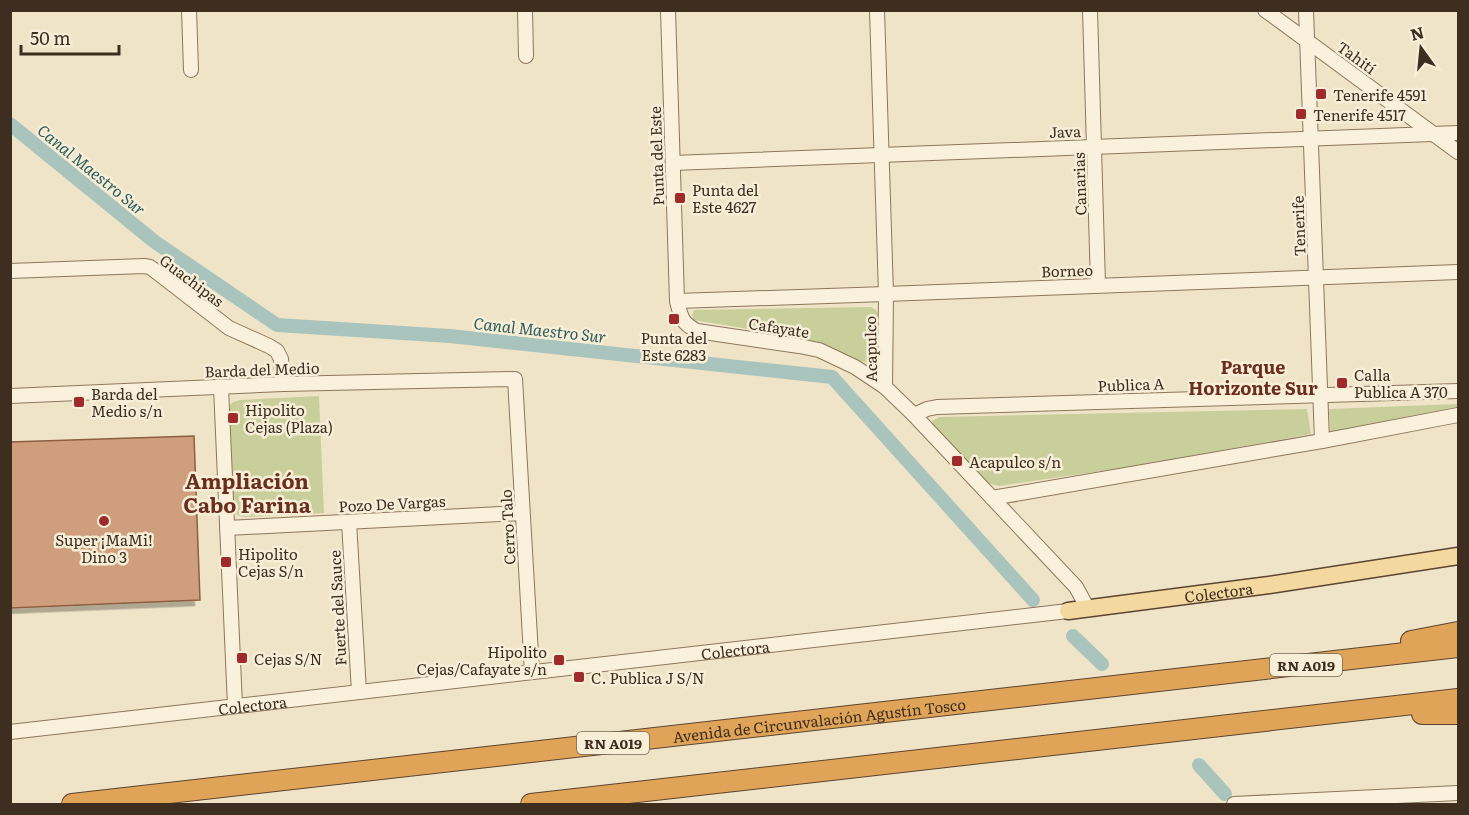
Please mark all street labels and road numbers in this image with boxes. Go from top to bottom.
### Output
street label: Tahití [1333,35,1381,79]
street label: Punta del Este [643,106,669,206]
street label: Java [1049,119,1082,143]
street label: Canarias [1066,152,1092,216]
street label: Tenerife [1285,195,1311,257]
street label: Guachipas [155,248,229,312]
street label: Borneo [1041,258,1094,282]
street label: Cafayate [747,311,811,343]
street label: Acapulco [858,316,882,382]
street label: Barda del Medio [204,355,320,383]
street label: Publica A [1097,371,1165,397]
street label: Cerro Talo [494,488,520,565]
street label: Pozo De Vargas [338,489,446,517]
street label: Fuerte del Sauce [322,549,352,666]
street label: Colectora [1183,576,1255,607]
street label: Colectora [700,634,772,664]
road number: RN A019 [1270,654,1342,676]
street label: Colectora [217,689,289,720]
street label: Avenida de Circunvalación Agustín Tosco [671,691,967,747]
road number: RN A019 [577,732,649,754]

